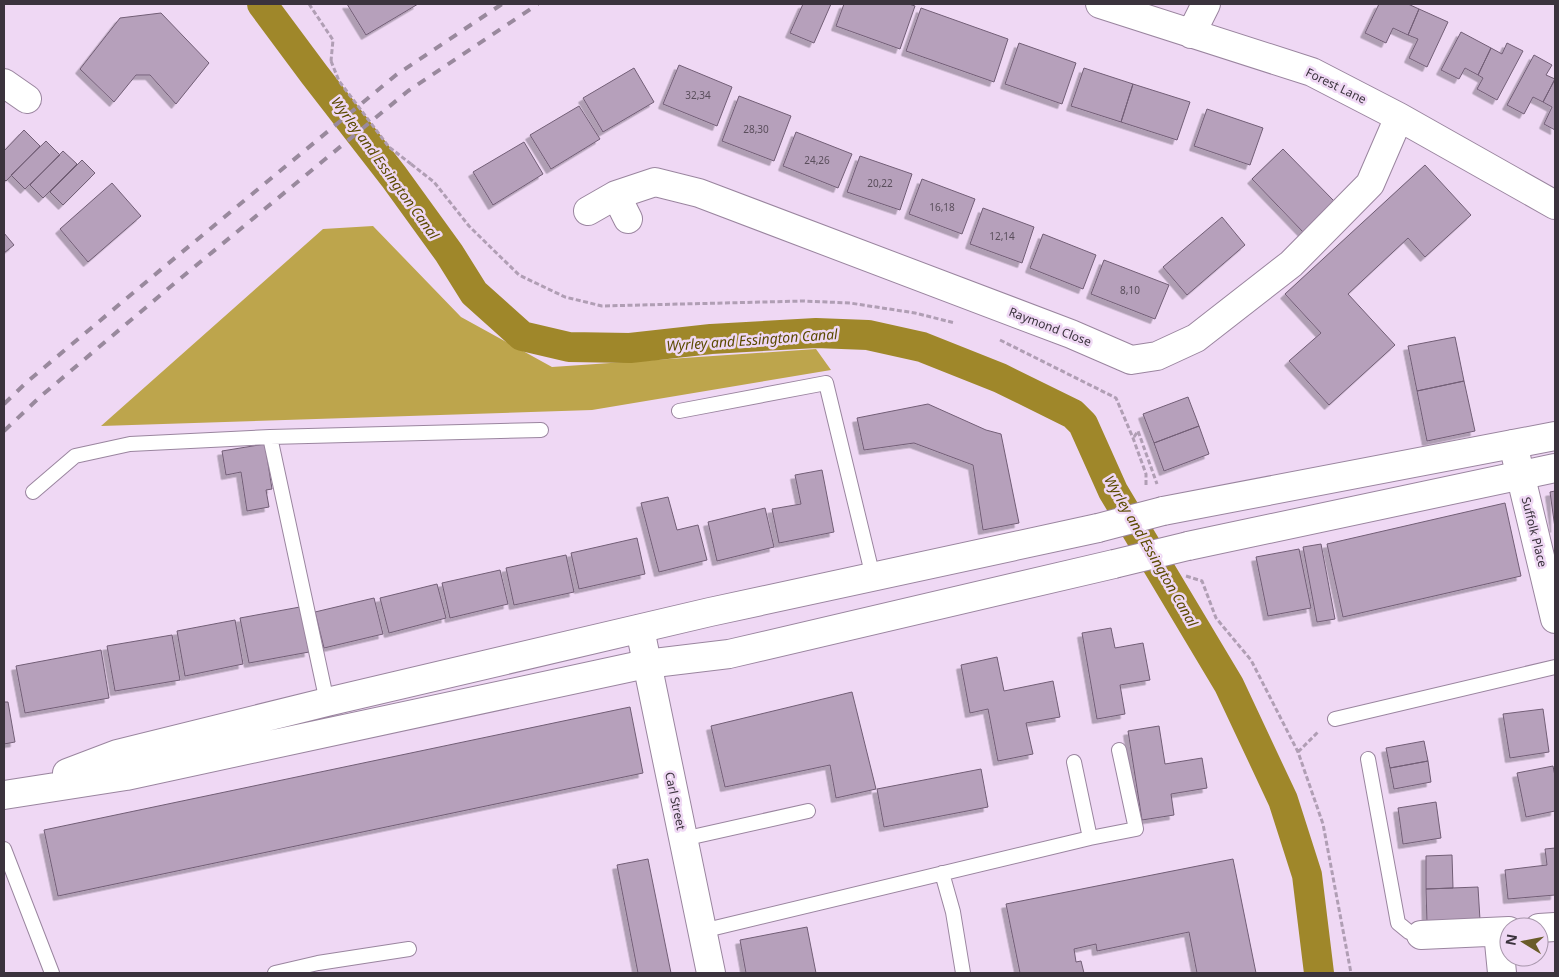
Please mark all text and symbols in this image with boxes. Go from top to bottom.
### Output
street label: Forest Lane [1303,64,1370,108]
house number: 32,34 [685,88,711,102]
water label: Wyrley and Essington Canal [327,93,444,243]
house number: 28,30 [743,122,769,136]
house number: 24,26 [804,153,830,167]
house number: 20,22 [867,176,893,190]
house number: 16,18 [929,200,955,214]
house number: 12,14 [989,229,1015,243]
house number: 8,10 [1120,283,1140,297]
street label: Raymond Close [1006,303,1094,350]
water label: Wyrley and Essington Canal [666,324,839,355]
water label: Wyrley and Essington Canal [1100,472,1203,630]
street label: Suffolk Place [1518,495,1551,569]
street label: Carl Street [661,770,690,832]
north arrow [1499,917,1549,967]
text: N [1500,932,1521,947]

